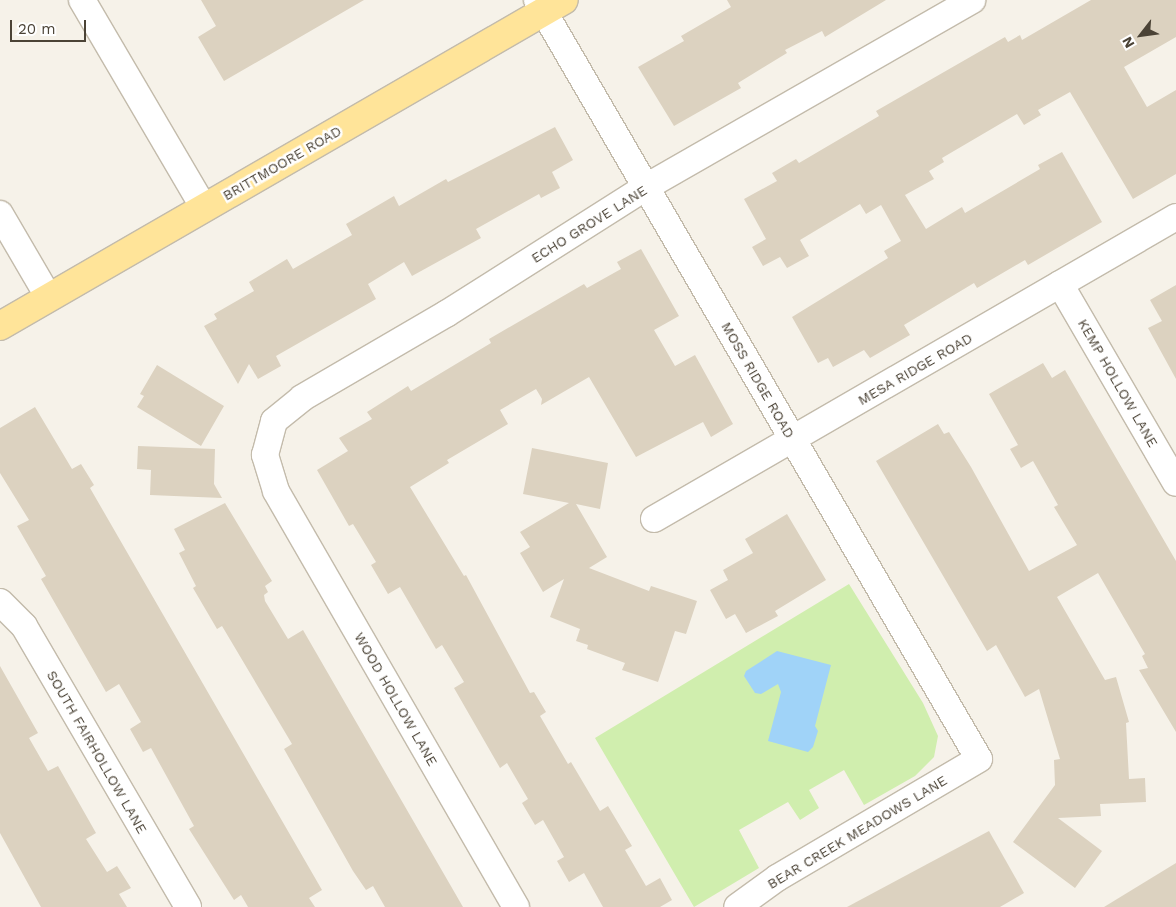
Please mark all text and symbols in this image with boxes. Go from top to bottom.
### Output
scale bar [12,10,89,42]
north arrow [1116,10,1166,60]
text: 20 m [18,20,56,38]
text: N [1118,34,1138,51]
street label: BRITTMOORE ROAD [220,122,344,204]
street label: ECHO GROVE LANE [528,182,650,266]
street label: KEMP HOLLOW LANE [1074,316,1162,450]
street label: MOSS RIDGE ROAD [718,319,798,441]
street label: MESA RIDGE ROAD [855,329,975,409]
street label: WOOD HOLLOW LANE [351,629,441,769]
street label: SOUTH FAIRHOLLOW LANE [43,667,151,837]
street label: BEAR CREEK MEADOWS LANE [764,772,950,892]

